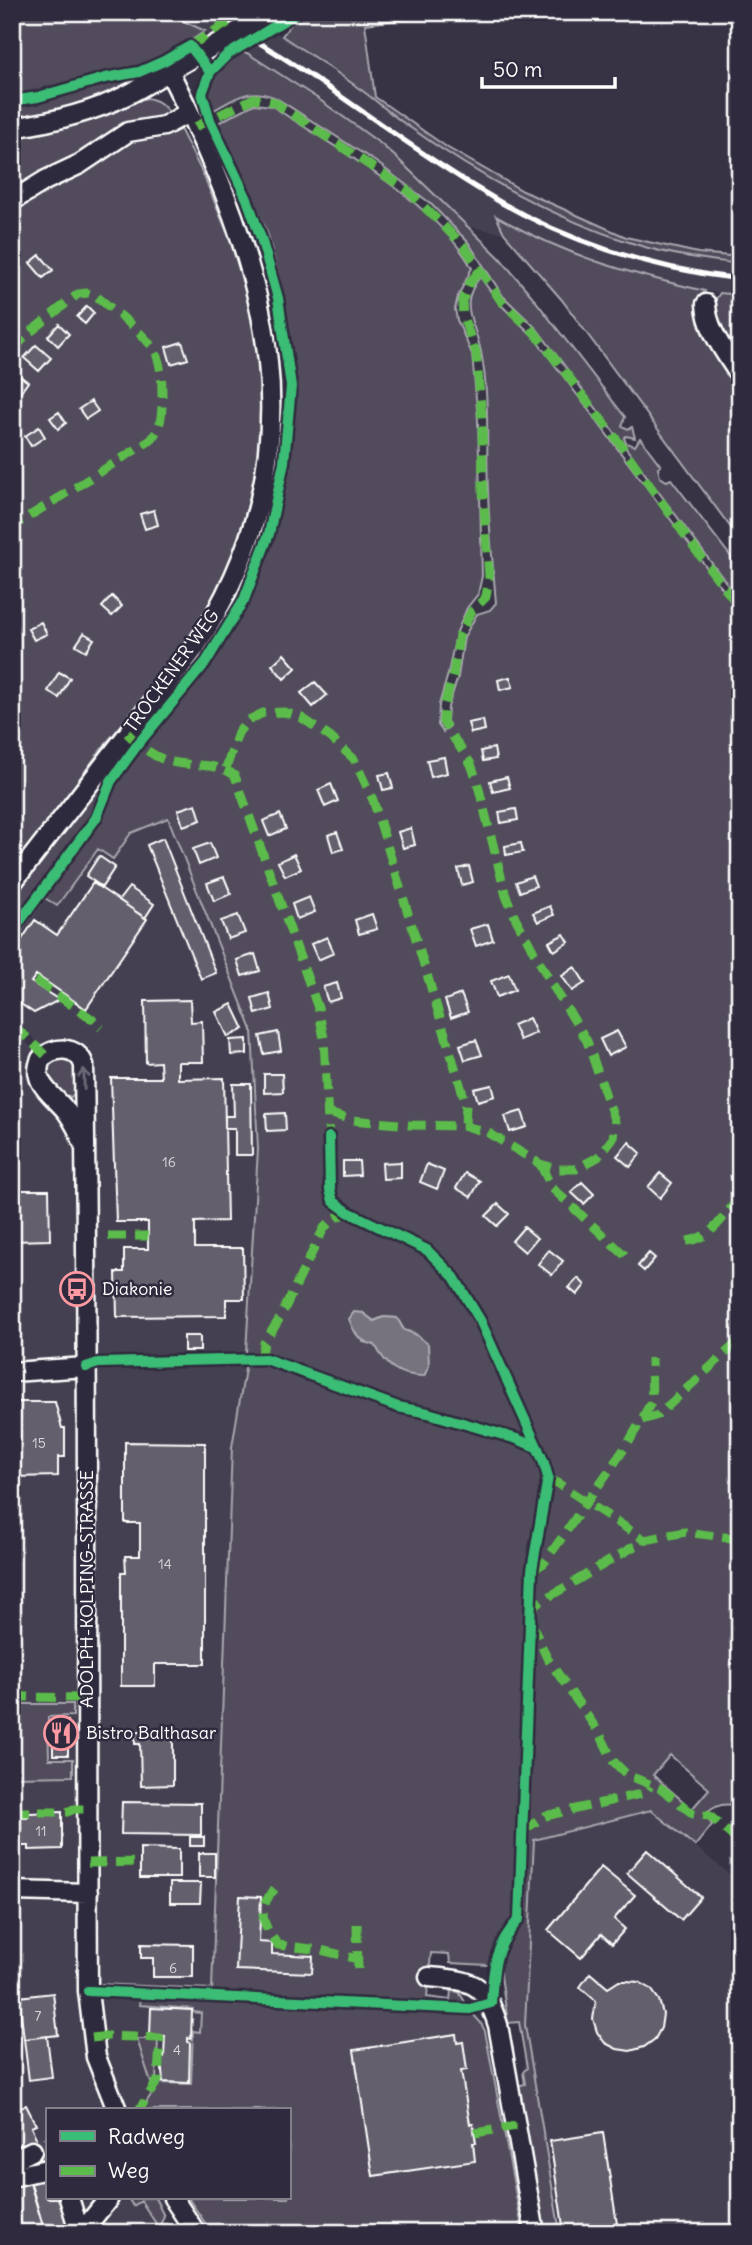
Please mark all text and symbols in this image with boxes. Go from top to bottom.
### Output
scale bar [482,46,616,90]
text: 50 m [493,56,542,83]
street label: TROCKENER WEG [119,605,224,737]
one-way arrow [78,1068,91,1091]
house number: 16 [162,1153,176,1171]
bus stop icon: Diakonie [58,1270,96,1308]
place label: Diakonie [102,1277,172,1300]
house number: 15 [32,1434,46,1452]
street label: ADOLPH-KOLPING-STRASSE [75,1470,98,1708]
house number: 14 [158,1555,172,1573]
restaurant icon: Bistro Balthasar [42,1714,80,1752]
place label: Bistro Balthasar [86,1721,217,1744]
house number: 11 [35,1822,47,1840]
house number: 6 [169,1959,177,1977]
house number: 7 [35,2007,42,2025]
house number: 4 [173,2041,181,2059]
legend [46,2108,290,2200]
text: Radweg [108,2123,185,2150]
text: Weg [108,2157,149,2184]

